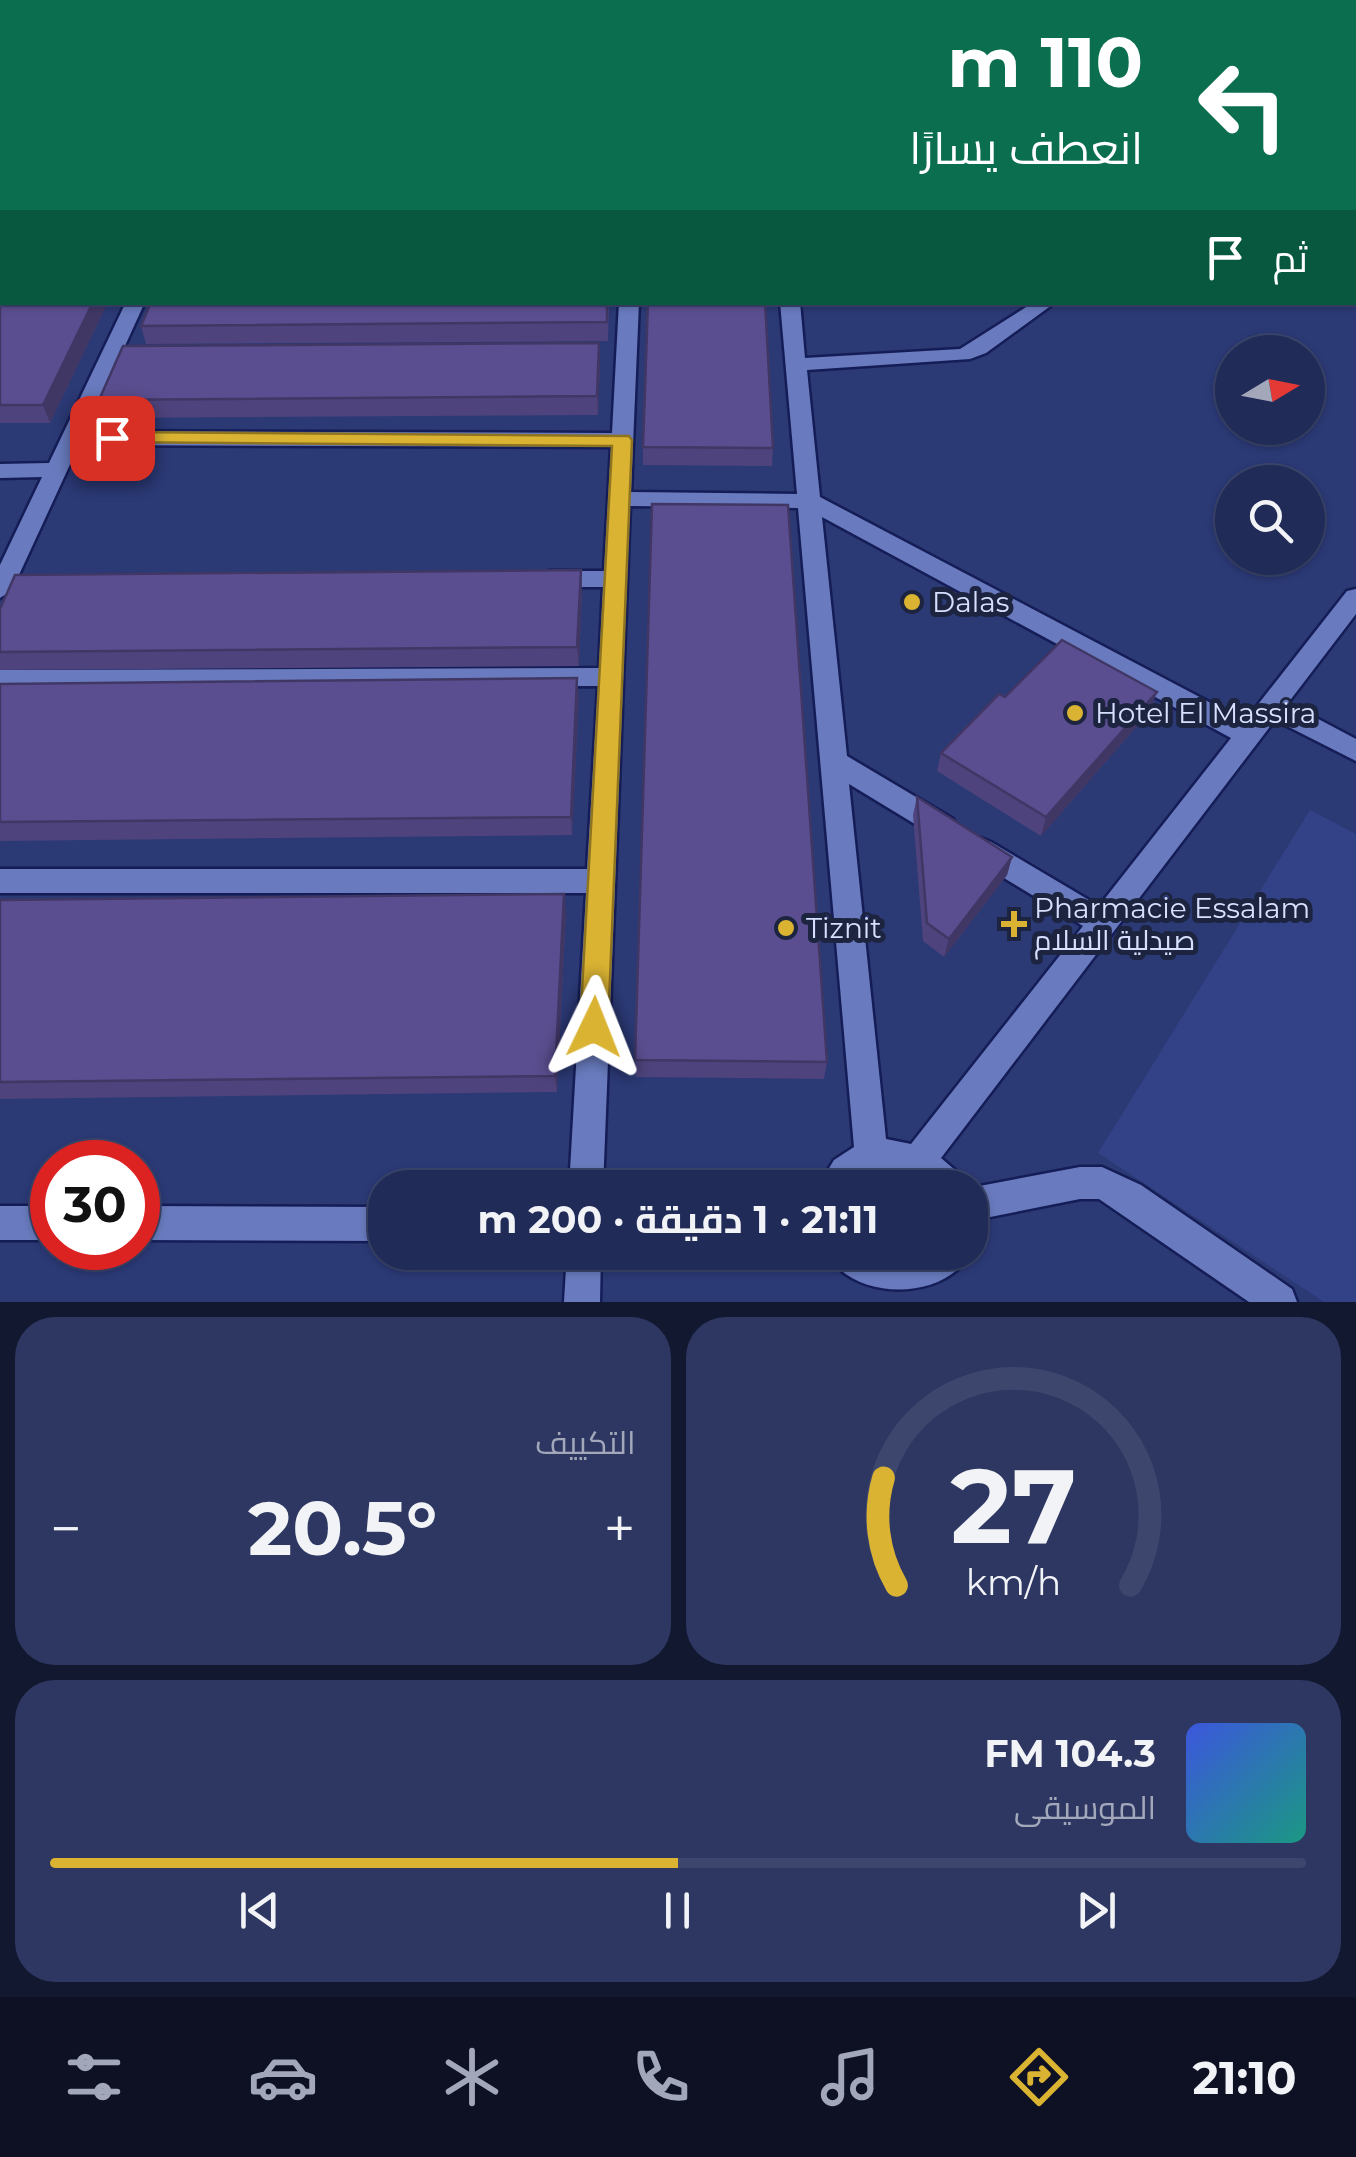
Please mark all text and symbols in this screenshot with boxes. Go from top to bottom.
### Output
text: 110 m [947,19,1143,105]
icon: left [1178,40,1308,170]
text: انعطف يسارًا [909,120,1143,175]
icon: arrive [1198,230,1253,285]
text: ثم [1273,235,1308,282]
north arrow [1215,335,1325,445]
map controls [1215,335,1325,575]
pin [70,396,155,481]
icon: arrive [85,411,140,466]
button: search [1215,465,1325,575]
place label: Dalas [932,585,1009,619]
marker: Dalas [901,591,923,613]
place label: Hotel El Massira [1095,696,1316,730]
marker: Hotel El Massira [1064,702,1086,724]
place label: Pharmacie Essalam صيدلية السلام [1034,891,1310,960]
place label: Tiznit [806,911,882,945]
marker: Pharmacie Essalam صيدلية السلام [1003,913,1025,935]
marker: Tiznit [775,917,797,939]
position arrow [542,975,646,1079]
speed limit sign: 30 [30,1140,160,1270]
text: 21:11 · 1 دقيقة · 200 m [478,1196,878,1243]
text: التكييف [535,1423,636,1462]
text: 27 [950,1442,1076,1569]
text: 20.5° [248,1482,437,1574]
text: − [50,1495,82,1562]
text: + [604,1495,635,1562]
text: km/h [966,1560,1061,1604]
text: 104.3 FM [984,1730,1156,1777]
text: الموسيقى [1014,1788,1156,1827]
icon: previous [232,1883,287,1938]
icon: pause [650,1883,705,1938]
icon: next [1069,1883,1124,1938]
icon: filters [59,2042,129,2112]
icon: car [248,2042,318,2112]
icon: climate [437,2042,507,2112]
icon: phone [626,2042,696,2112]
icon: music [815,2042,885,2112]
icon: directions [1004,2042,1074,2112]
text: 21:10 [1192,2050,1297,2105]

